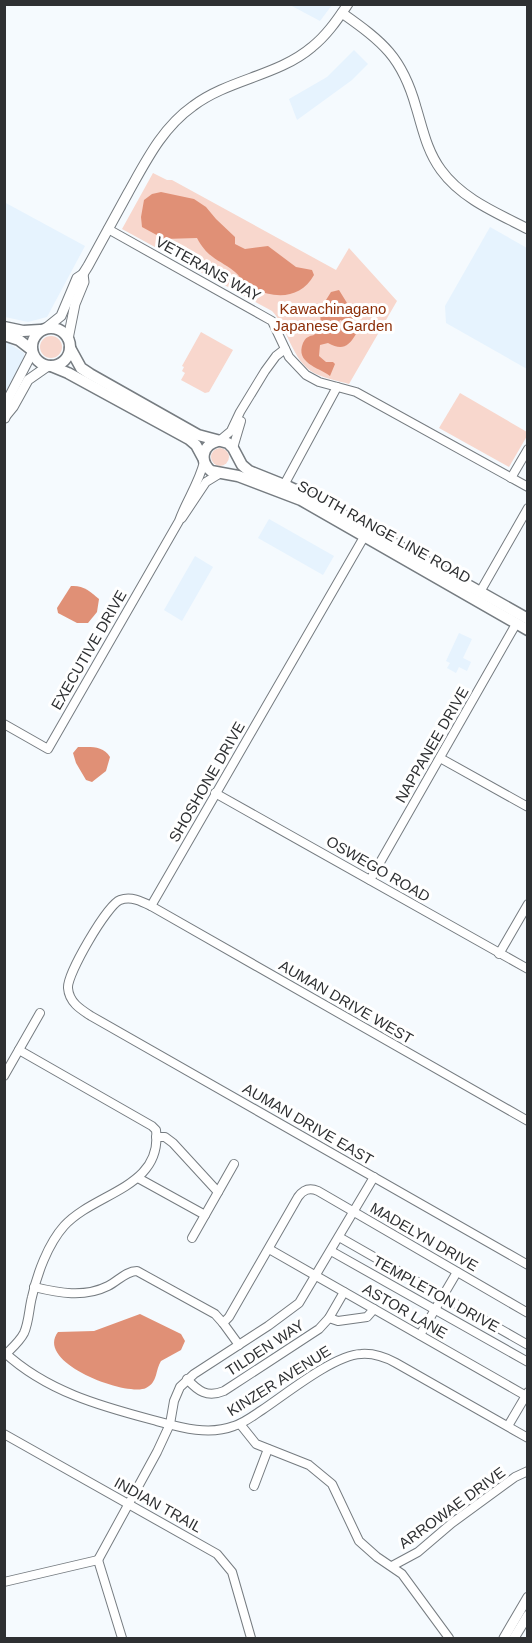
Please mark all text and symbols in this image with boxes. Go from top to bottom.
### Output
street label: VETERANS WAY [153,233,264,304]
park label: Kawachinagano Japanese Garden [273,300,393,334]
street label: SOUTH RANGE LINE ROAD [295,477,474,586]
street label: EXECUTIVE DRIVE [47,587,130,712]
street label: NAPPANEE DRIVE [392,684,472,806]
street label: SHOSHONE DRIVE [165,719,248,845]
street label: OSWEGO ROAD [323,832,433,905]
street label: AUMAN DRIVE WEST [276,956,416,1047]
street label: AUMAN DRIVE EAST [240,1079,376,1168]
street label: MADELYN DRIVE [367,1199,481,1274]
street label: TEMPLETON DRIVE [370,1252,502,1335]
street label: ASTOR LANE [360,1280,451,1342]
street label: TILDEN WAY [222,1316,307,1379]
street label: KINZER AVENUE [224,1342,334,1419]
street label: ARROWAE DRIVE [395,1463,508,1552]
street label: INDIAN TRAIL [112,1474,205,1536]

